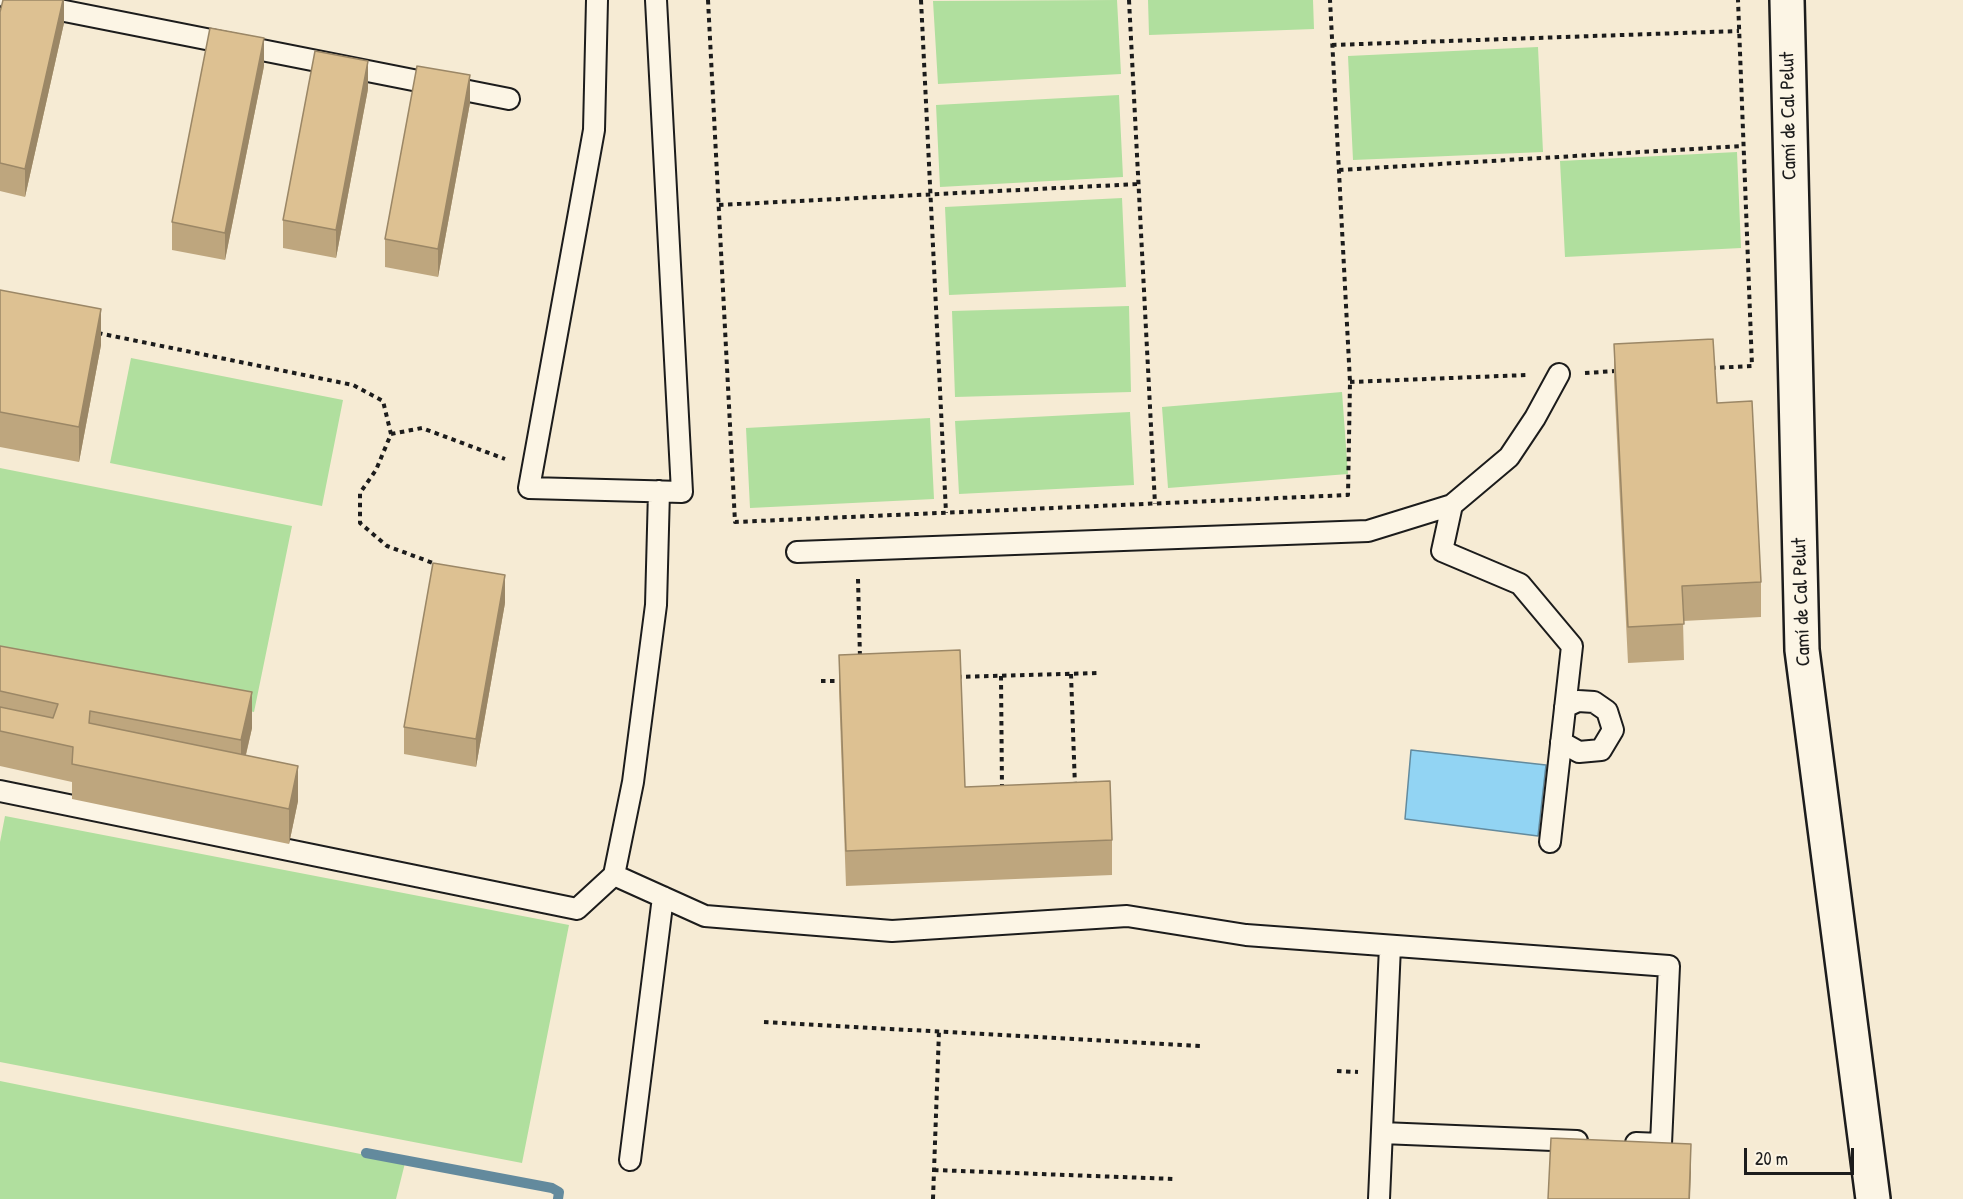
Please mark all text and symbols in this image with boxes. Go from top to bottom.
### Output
street label: Camí de Cal Pelut [1776,52,1802,180]
street label: Camí de Cal Pelut [1788,537,1816,667]
scale bar [1747,1136,1856,1174]
text: 20 m [1755,1146,1788,1171]

